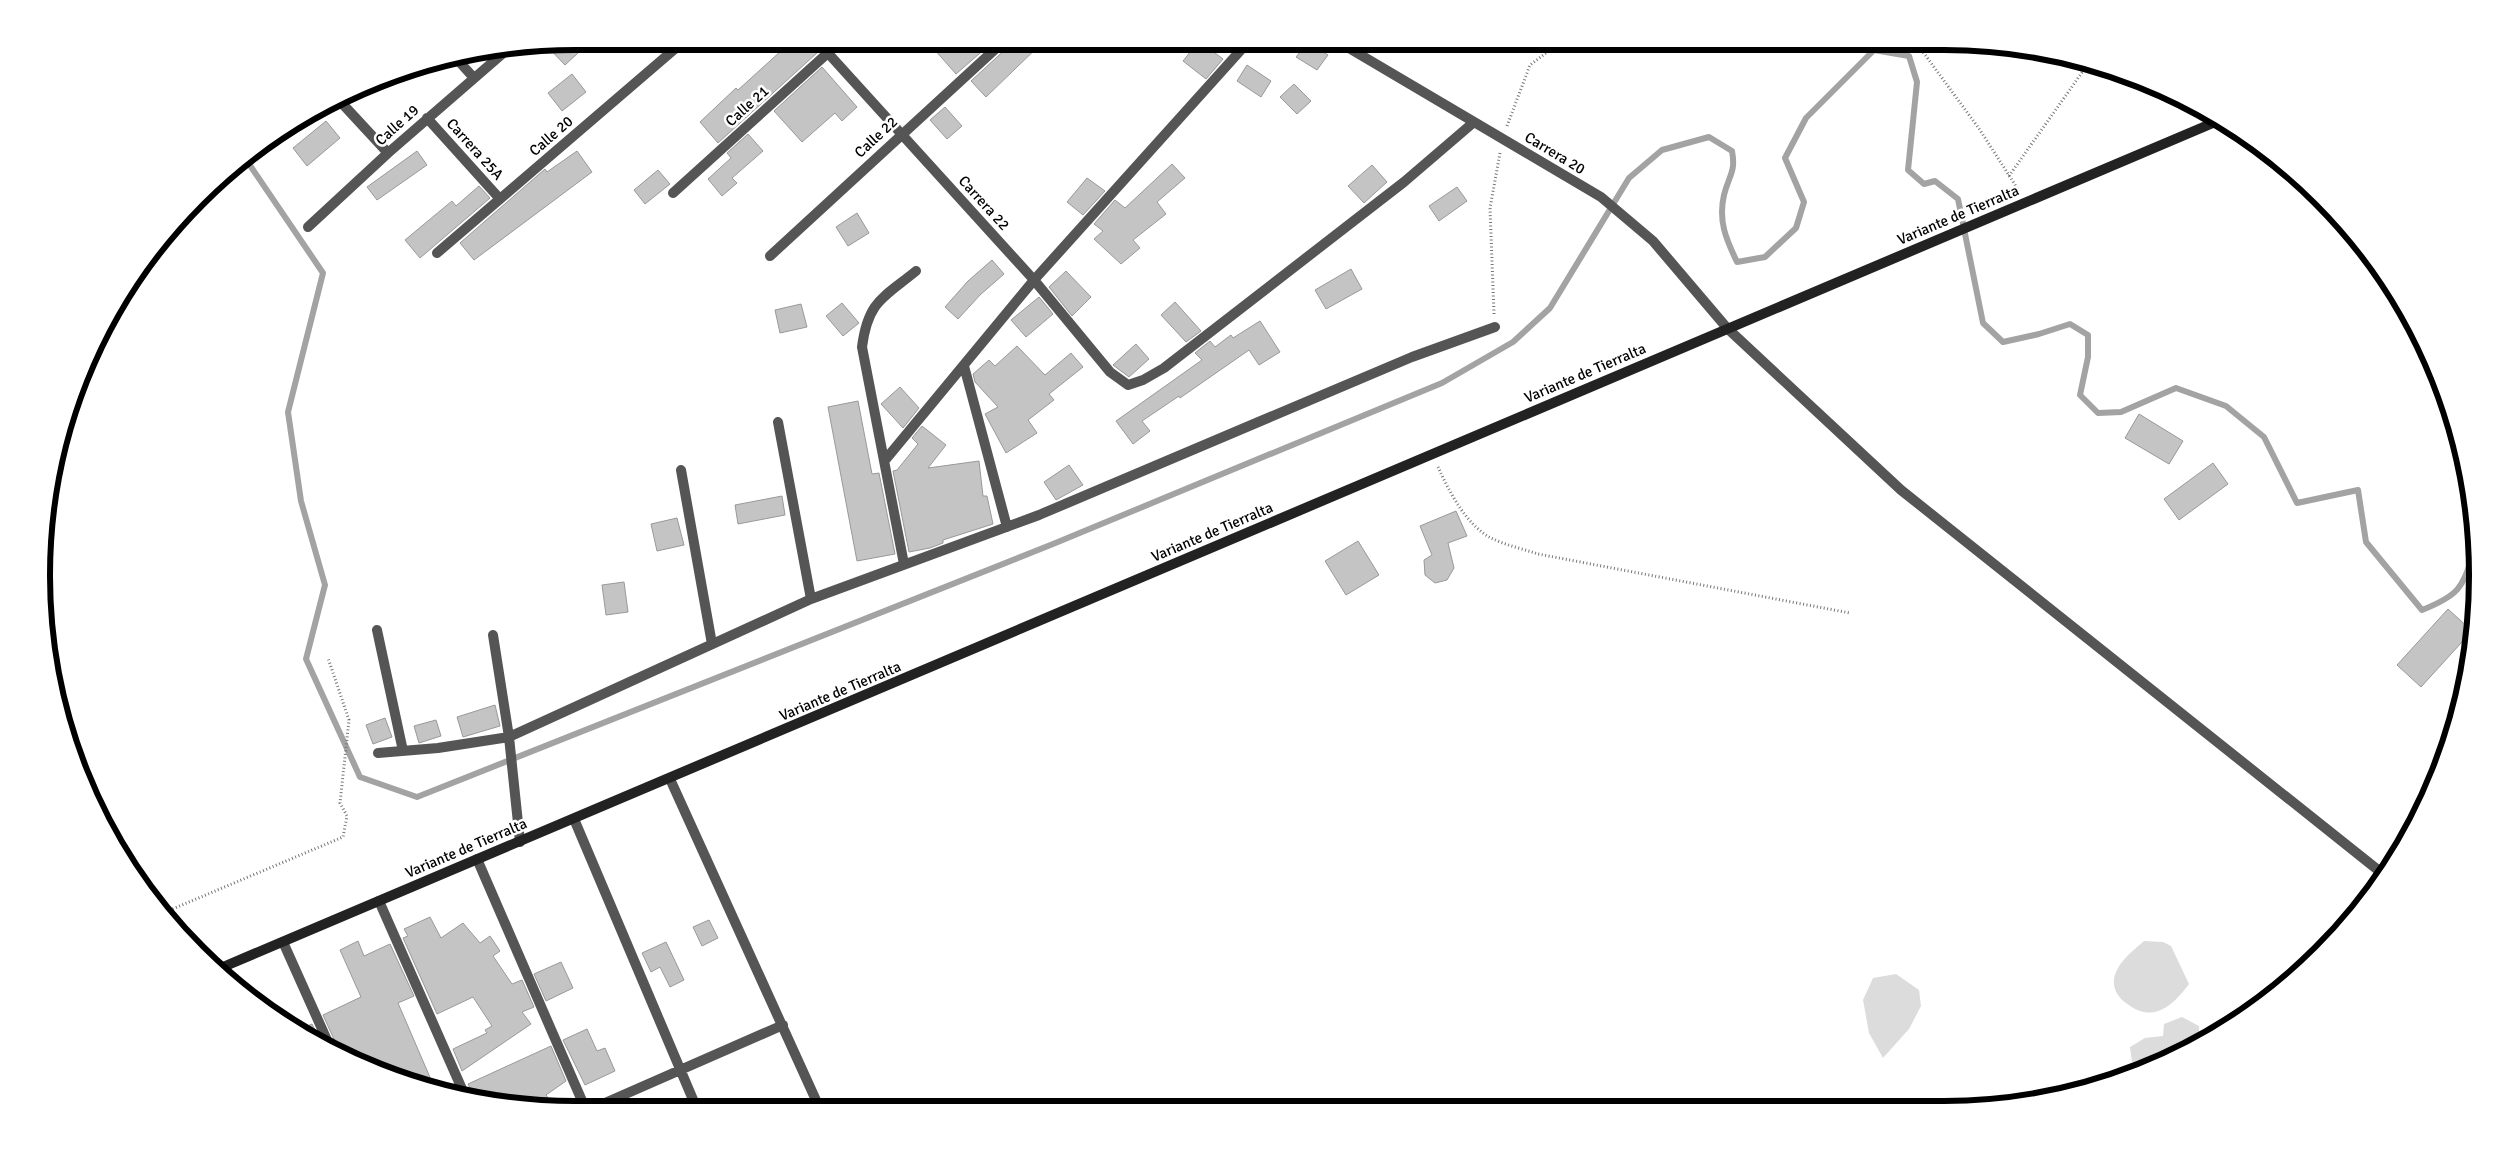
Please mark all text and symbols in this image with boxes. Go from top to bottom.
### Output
street label: Calle 21 [722,82,772,130]
street label: Calle 19 [372,101,422,149]
street label: Calle 20 [525,112,577,160]
street label: Calle 22 [851,113,901,161]
street label: Carrera 25A [443,115,507,183]
street label: Carrera 20 [1522,128,1588,178]
street label: Carrera 22 [955,172,1013,234]
street label: Variante de Tierralta [1894,181,2022,249]
street label: Variante de Tierralta [1521,339,1649,407]
street label: Variante de Tierralta [1148,498,1276,566]
street label: Variante de Tierralta [776,657,904,725]
street label: Variante de Tierralta [402,814,530,882]

